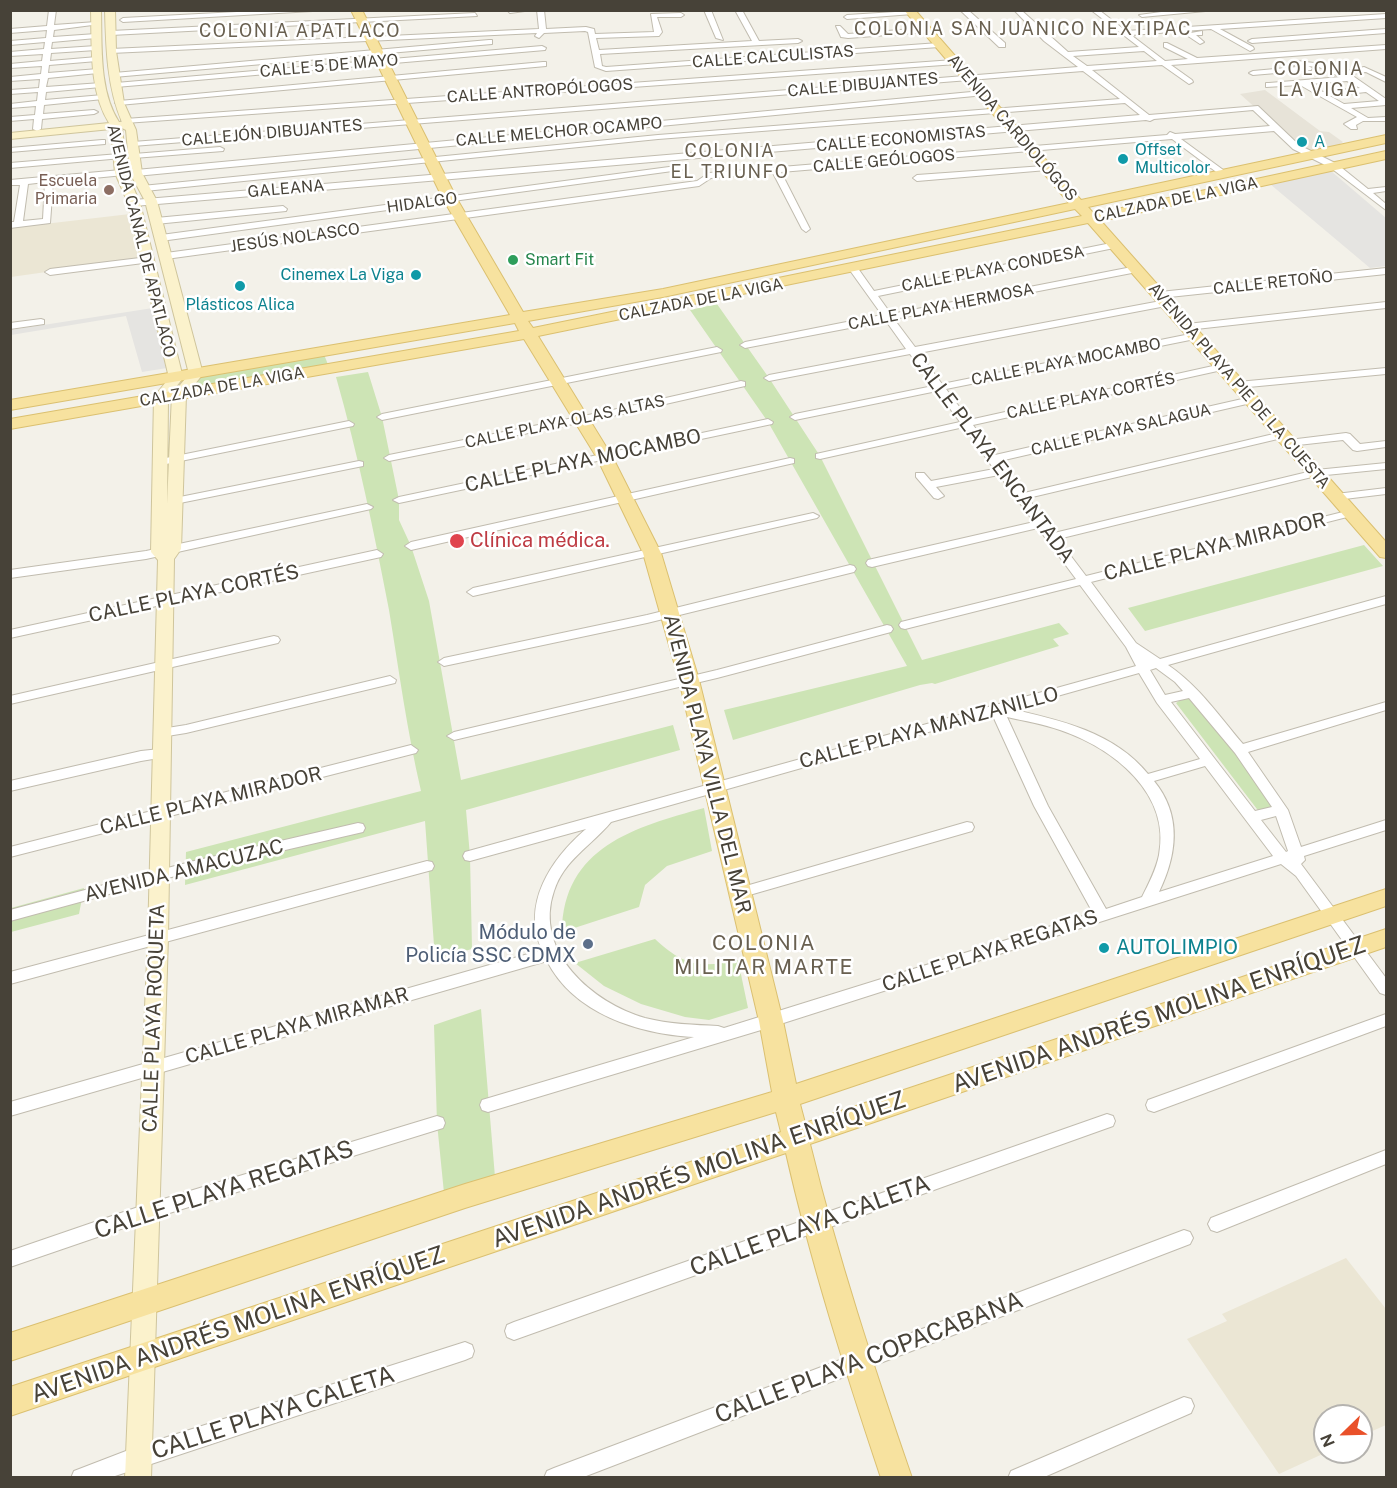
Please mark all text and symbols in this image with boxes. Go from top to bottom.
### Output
district label: COLONIA SAN JUANICO NEXTIPAC [854,18,1192,40]
district label: COLONIA APATLACO [199,20,401,42]
street label: CALLE CALCULISTAS [692,42,854,72]
street label: CALLE 5 DE MAYO [259,50,399,82]
street label: AVENIDA CARDIOLÓGOS [943,51,1081,205]
district label: COLONIA LA VIGA [1274,58,1364,100]
street label: CALLE DIBUJANTES [787,69,939,101]
street label: CALLE ANTROPÓLOGOS [446,75,634,107]
street label: CALLE MELCHOR OCAMPO [455,113,663,151]
street label: CALLEJÓN DIBUJANTES [181,116,363,150]
street label: AVENIDA CANAL DE APATLACO [103,122,179,360]
street label: CALLE ECONOMISTAS [815,122,987,156]
place label: A [1314,132,1325,152]
marker: A [1295,135,1309,149]
district label: COLONIA EL TRIUNFO [670,140,790,182]
place label: Offset Multicolor [1135,140,1210,178]
street label: CALLE GEÓLOGOS [812,145,956,177]
marker: Offset Multicolor [1116,152,1130,166]
place label: Escuela Primaria [35,171,97,209]
street label: CALZADA DE LA VIGA [1092,173,1260,227]
street label: GALEANA [247,176,325,202]
marker: Escuela Primaria [102,183,116,197]
street label: HIDALGO [385,189,459,217]
street label: JESÚS NOLASCO [229,219,361,257]
street label: CALLE PLAYA CONDESA [900,242,1086,296]
place label: Smart Fit [525,250,594,270]
marker: Smart Fit [506,253,520,267]
place label: Cinemex La Viga [280,265,404,285]
street label: CALLE RETOÑO [1212,267,1334,299]
marker: Cinemex La Viga [409,268,423,282]
street label: CALZADA DE LA VIGA [617,275,785,325]
marker: Plásticos Alica [233,279,247,293]
street label: AVENIDA PLAYA PIE DE LA CUESTA [1144,279,1334,493]
street label: CALLE PLAYA HERMOSA [847,280,1035,334]
place label: Plásticos Alica [186,295,294,315]
street label: CALLE PLAYA MOCAMBO [970,334,1162,390]
street label: CALLE PLAYA ENCANTADA [905,348,1079,568]
street label: CALZADA DE LA VIGA [138,363,306,411]
street label: CALLE PLAYA CORTÉS [1005,369,1177,423]
street label: CALLE PLAYA OLAS ALTAS [463,391,667,453]
street label: CALLE PLAYA SALAGUA [1029,400,1213,460]
street label: CALLE PLAYA MOCAMBO [463,424,703,498]
street label: CALLE PLAYA MIRADOR [1101,508,1329,586]
place label: Clínica médica. [470,529,610,553]
marker: Clínica médica. [448,532,466,550]
street label: CALLE PLAYA CORTÉS [87,560,301,628]
street label: AVENIDA PLAYA VILLA DEL MAR [658,612,756,916]
street label: CALLE PLAYA MANZANILLO [797,682,1061,774]
street label: CALLE PLAYA MIRADOR [97,762,325,840]
street label: AVENIDA AMACUZAC [82,835,286,907]
street label: CALLE PLAYA ROQUETA [138,903,170,1133]
street label: CALLE PLAYA REGATAS [879,905,1101,997]
place label: Módulo de Policía SSC CDMX [405,921,576,968]
district label: COLONIA MILITAR MARTE [674,931,854,981]
street label: AVENIDA ANDRÉS MOLINA ENRÍQUEZ [948,931,1370,1099]
place label: AUTOLIMPIO [1116,936,1238,960]
marker: Módulo de Policía SSC CDMX [581,937,595,951]
marker: AUTOLIMPIO [1097,941,1111,955]
street label: CALLE PLAYA MIRAMAR [182,983,412,1069]
street label: AVENIDA ANDRÉS MOLINA ENRÍQUEZ [488,1086,910,1254]
street label: CALLE PLAYA REGATAS [91,1134,357,1246]
street label: CALLE PLAYA CALETA [686,1169,934,1283]
street label: AVENIDA ANDRÉS MOLINA ENRÍQUEZ [27,1241,449,1409]
street label: CALLE PLAYA COPACABANA [711,1286,1027,1430]
street label: CALLE PLAYA CALETA [148,1360,398,1466]
north arrow [1313,1404,1373,1464]
text: N [1317,1431,1339,1450]

